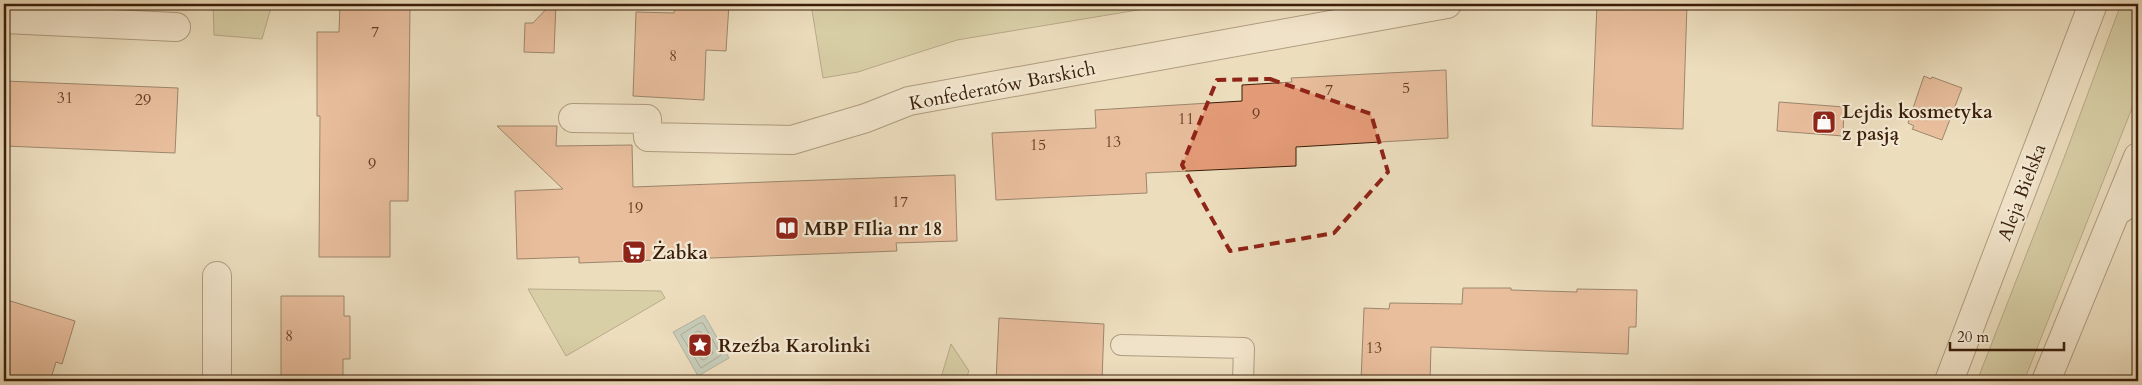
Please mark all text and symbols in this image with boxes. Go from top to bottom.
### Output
house number: 7 [371,21,379,43]
house number: 8 [669,45,677,67]
street label: Konfederatów Barskich [907,55,1098,117]
house number: 5 [1402,77,1410,99]
house number: 7 [1325,79,1333,101]
house number: 31 [57,87,73,109]
house number: 29 [135,89,151,111]
place label: Lejdis kosmetyka z pasją [1842,99,1993,147]
house number: 9 [1252,103,1260,125]
house number: 11 [1178,108,1194,130]
shop icon: Lejdis kosmetyka z pasją [1811,109,1837,135]
house number: 13 [1105,131,1121,153]
house number: 15 [1030,134,1046,156]
street label: Aleja Bielska [1992,140,2052,245]
house number: 9 [368,153,376,175]
house number: 17 [892,191,908,213]
house number: 19 [627,197,643,219]
library icon: MBP FIlia nr 18 [774,215,800,241]
place label: MBP FIlia nr 18 [804,216,942,242]
supermarket icon: Żabka [621,239,647,265]
place label: Żabka [652,240,708,266]
scale bar [1950,320,2063,352]
house number: 8 [285,325,293,347]
text: 20 m [1957,327,1989,347]
place icon: Rzeźba Karolinki [687,332,713,358]
place label: Rzeźba Karolinki [718,333,870,359]
house number: 13 [1366,337,1382,359]

